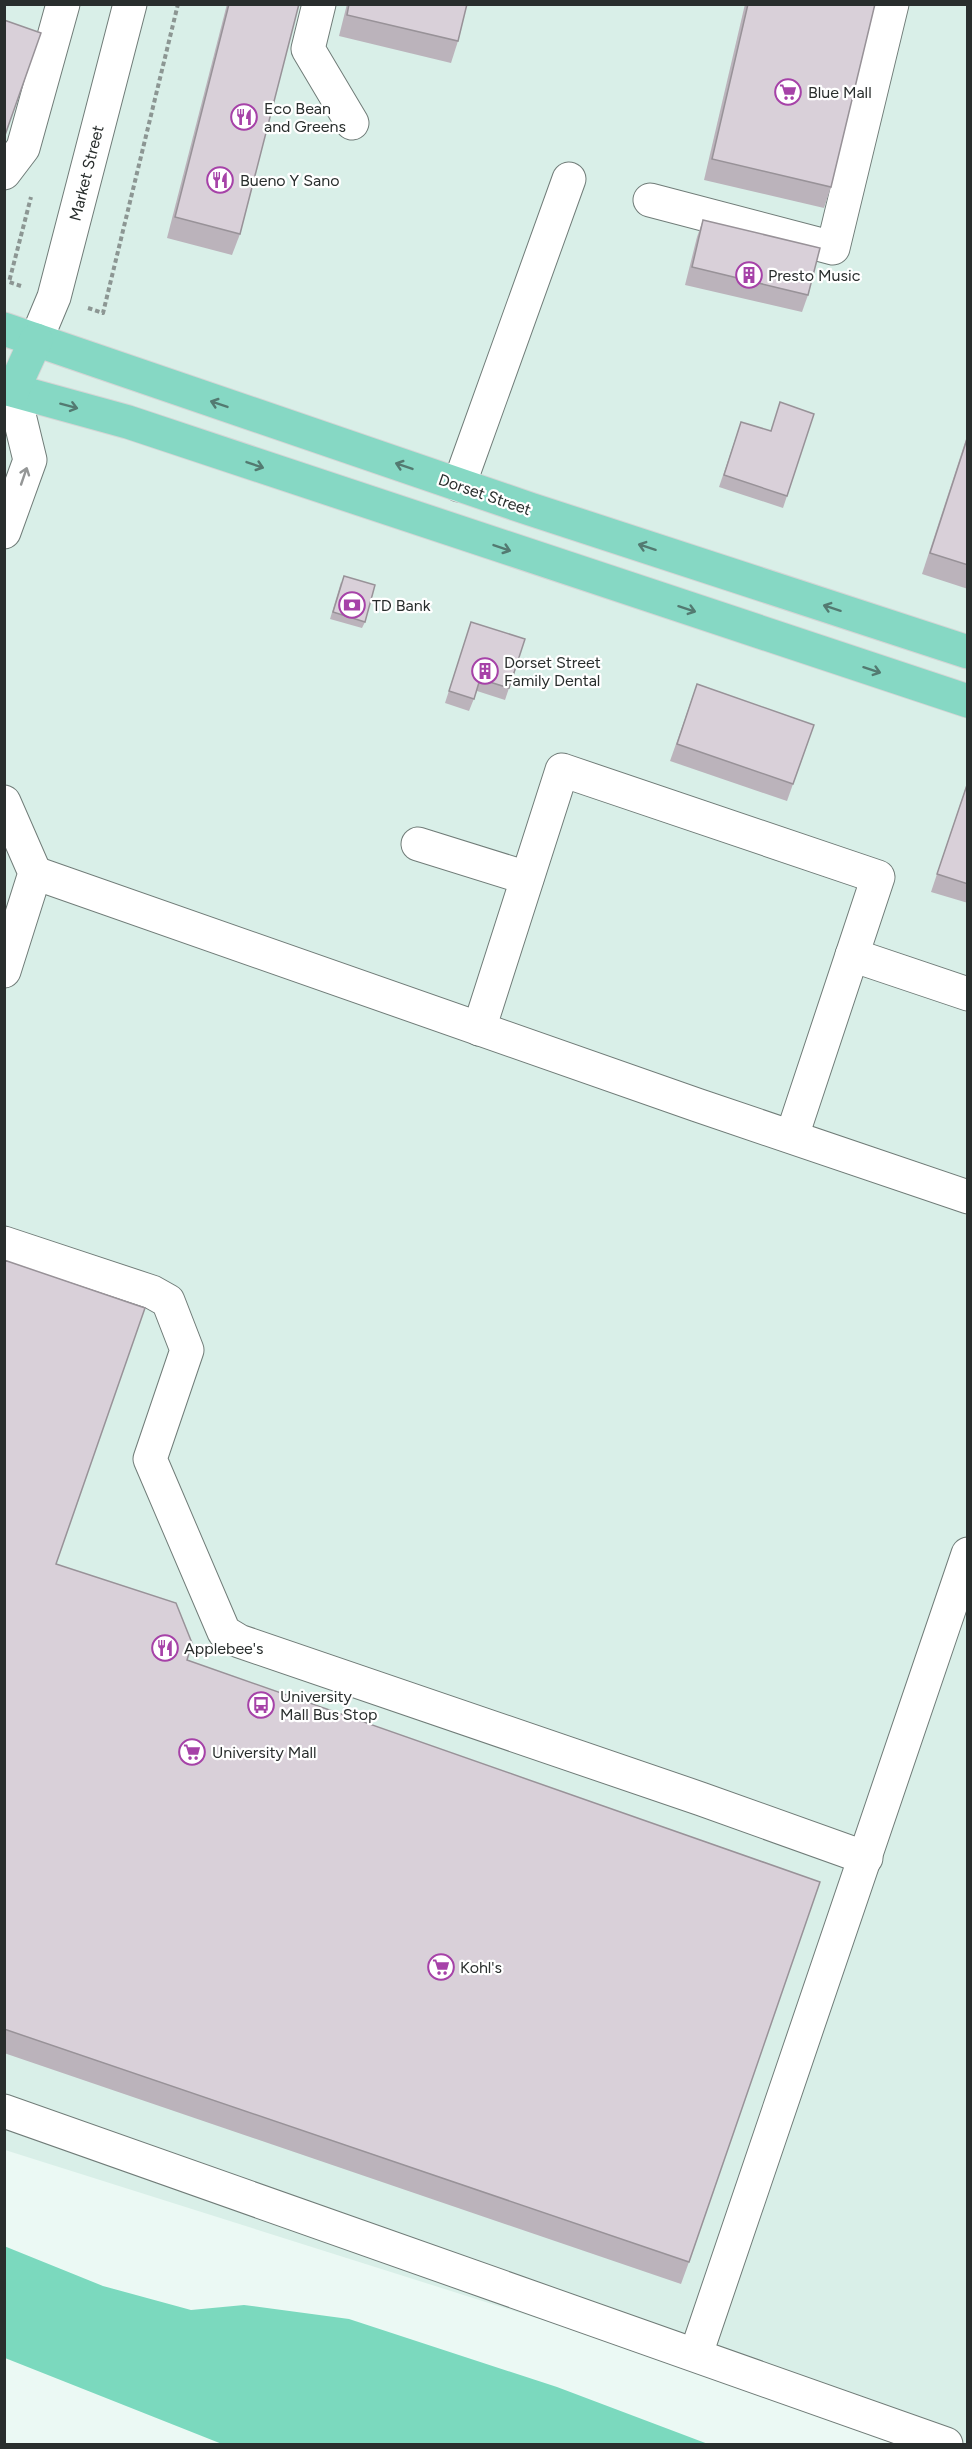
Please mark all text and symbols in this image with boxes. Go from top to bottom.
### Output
supermarket icon: Blue Mall [773,77,803,107]
place label: Blue Mall [808,83,872,102]
place label: Eco Bean and Greens [264,99,346,136]
restaurant icon: Eco Bean and Greens [229,102,259,132]
street label: Market Street [65,123,108,223]
restaurant icon: Bueno Y Sano [205,165,235,195]
place label: Bueno Y Sano [240,171,339,190]
building icon: Presto Music [734,260,764,290]
place label: Presto Music [768,266,861,285]
one-way arrow [210,397,229,408]
one-way arrow [59,401,78,412]
one-way arrow [245,460,264,471]
one-way arrow [395,460,414,471]
one-way arrow [19,467,30,486]
street label: Dorset Street [436,470,534,519]
one-way arrow [638,541,657,552]
one-way arrow [492,544,511,555]
bank icon: TD Bank [337,590,367,620]
place label: TD Bank [372,596,431,615]
one-way arrow [823,602,842,613]
one-way arrow [677,605,696,616]
place label: Dorset Street Family Dental [504,653,601,690]
building icon: Dorset Street Family Dental [470,656,500,686]
one-way arrow [862,665,881,676]
restaurant icon: Applebee's [150,1633,180,1663]
place label: Applebee's [184,1639,264,1658]
place label: University Mall Bus Stop [280,1687,377,1724]
bus stop icon: University Mall Bus Stop [246,1690,276,1720]
supermarket icon: University Mall [177,1737,207,1767]
place label: University Mall [212,1743,317,1762]
supermarket icon: Kohl's [426,1952,456,1982]
place label: Kohl's [460,1958,502,1977]

